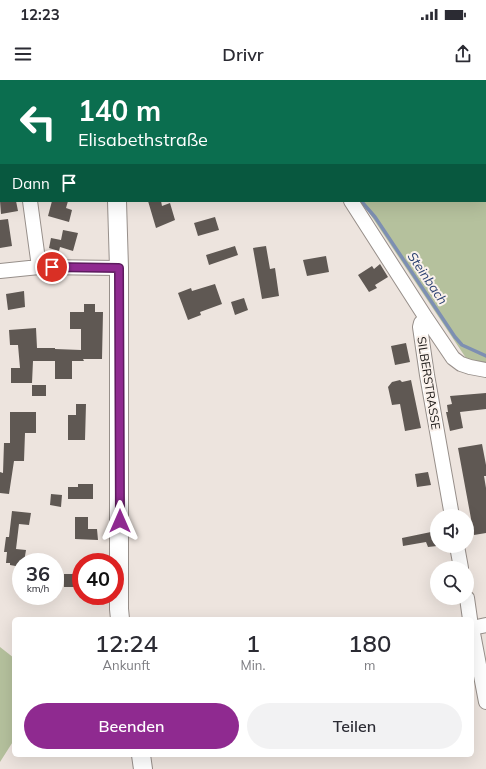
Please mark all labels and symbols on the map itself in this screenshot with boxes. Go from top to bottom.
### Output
water label: Steinbach [405,249,451,307]
pin [35,250,69,284]
street label: SILBERSTRASSE [414,335,444,431]
position arrow [99,500,141,542]
speed limit sign: 40 [72,553,124,605]

